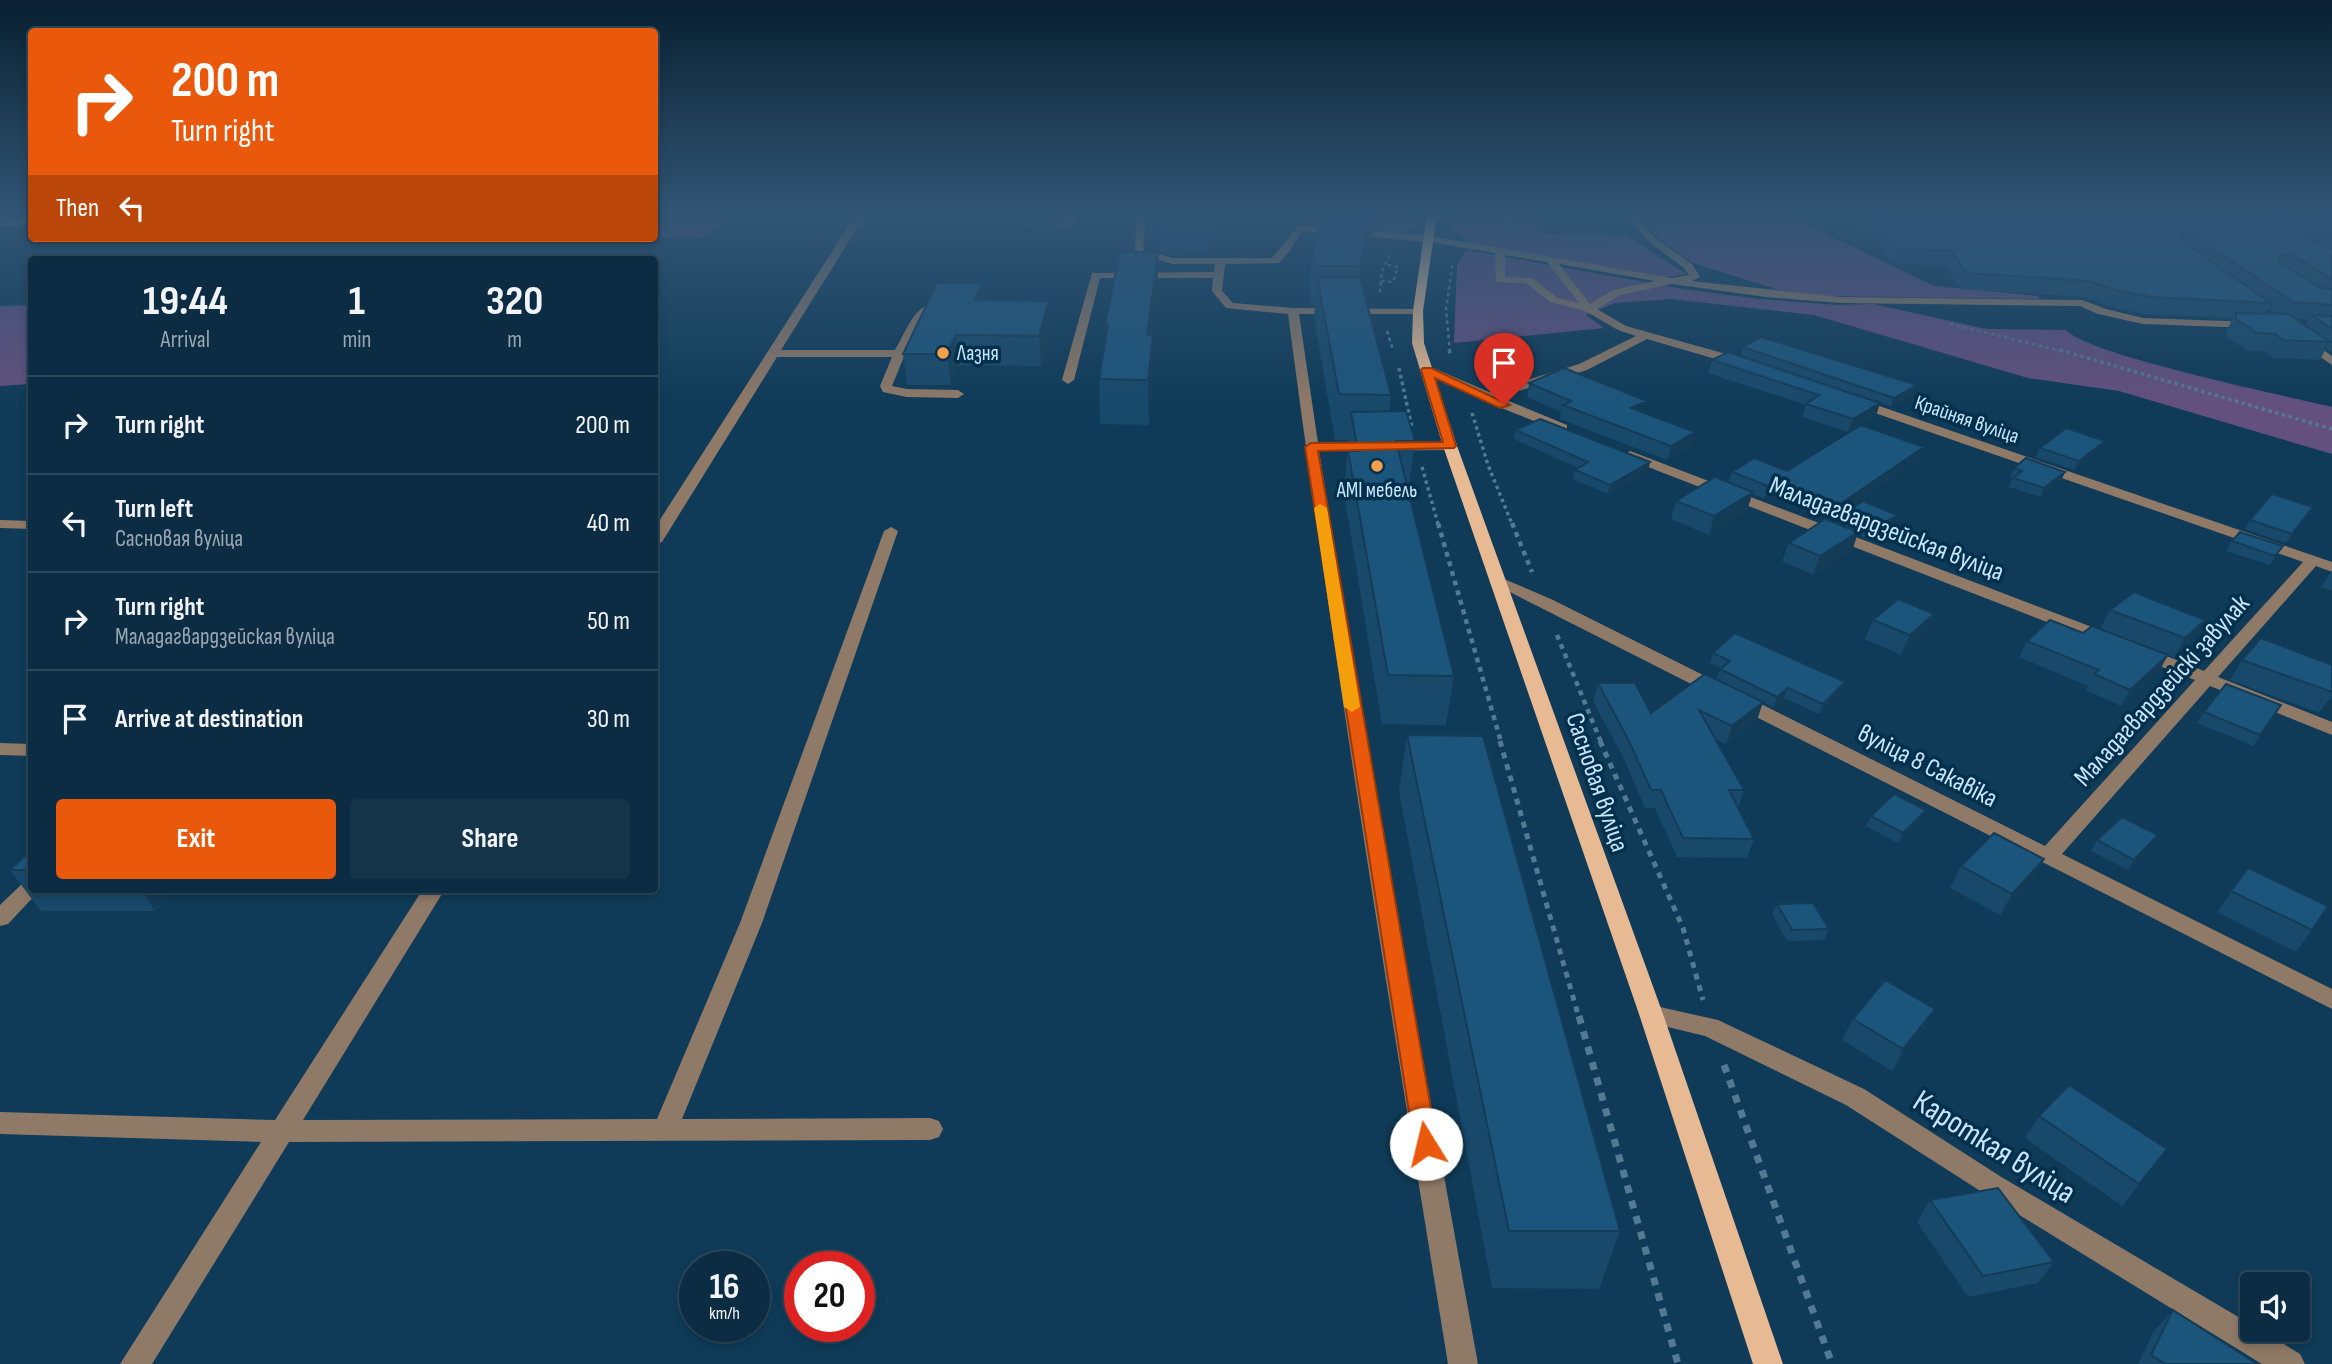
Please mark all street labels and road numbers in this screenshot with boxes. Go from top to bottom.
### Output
street label: Крайняя вуліца [1911,390,2022,449]
street label: Маладагвардзейская вуліца [1765,470,2008,588]
street label: Маладагвардзейскі завулак [2068,589,2256,793]
street label: Сасновая вуліца [1558,709,1635,856]
street label: вуліца 8 Сакавіка [1852,718,2002,815]
street label: Кароткая вуліца [1906,1082,2083,1213]

